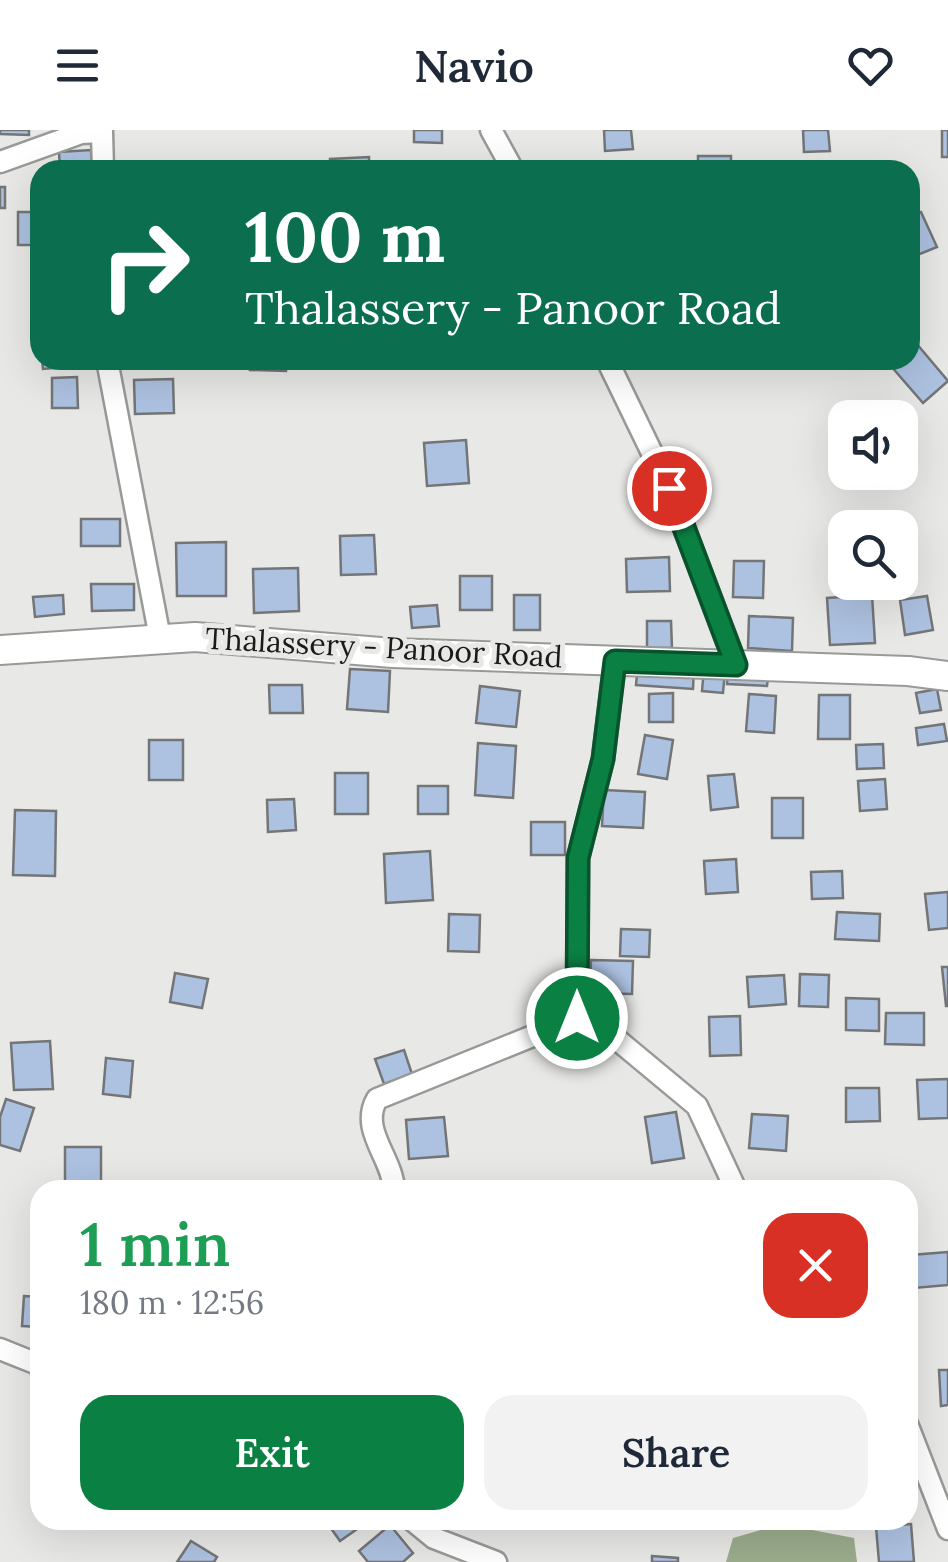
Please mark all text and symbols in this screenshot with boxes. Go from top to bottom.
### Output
text: Navio [414,37,534,94]
icon: menu [50,38,105,93]
icon: heart [843,38,898,93]
text: 100 m [245,192,445,281]
icon: right [80,200,210,330]
text: Thalassery - Panoor Road [245,279,781,336]
map controls [828,400,918,600]
button: sound [828,400,918,490]
pin [627,446,712,531]
icon: arrive [642,461,697,516]
button: search [828,510,918,600]
street label: Thalassery - Panoor Road [205,619,564,676]
position arrow [525,966,629,1070]
text: 1 min [80,1206,230,1282]
button: close [763,1213,868,1318]
text: 180 m · 12:56 [80,1282,264,1323]
button: Exit [80,1395,464,1510]
button: Share [484,1395,868,1510]

